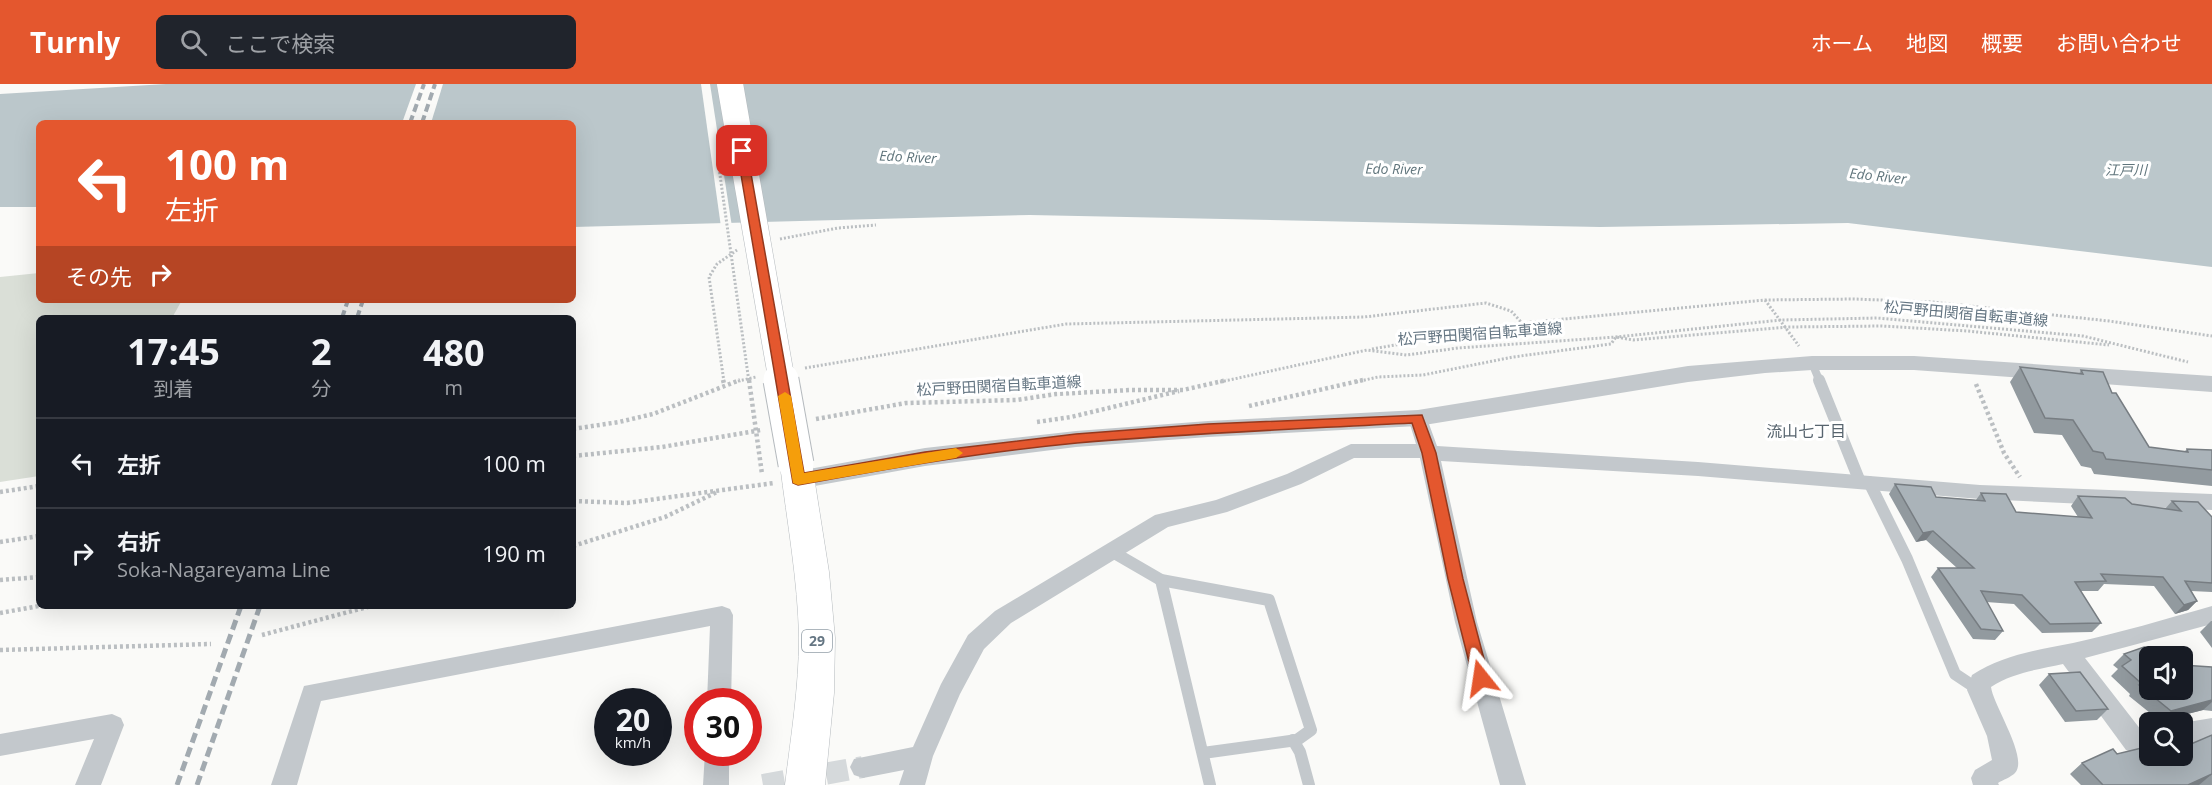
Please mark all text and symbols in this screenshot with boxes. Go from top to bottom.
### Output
search box [156,15,576,69]
text: Turnly [30,23,120,61]
icon: search [177,26,210,59]
text: ここで検索 [225,28,335,58]
text: ホーム [1811,29,1873,57]
text: 地図 [1906,29,1948,57]
text: 概要 [1981,29,2023,57]
text: お問い合わせ [2056,29,2182,57]
pin [716,125,767,176]
icon: arrive [725,134,758,167]
text: 100 m [165,135,289,192]
icon: left [66,144,144,222]
water label: Edo River [879,146,938,168]
water label: Edo River [1365,159,1423,179]
water label: 江戸川 [2105,160,2149,179]
water label: Edo River [1849,163,1908,188]
text: 左折 [165,191,219,228]
icon: right [144,258,177,291]
text: その先 [66,261,132,291]
street label: 松戸野田関宿自転車道線 [1883,296,2049,330]
street label: 松戸野田関宿自転車道線 [1397,317,1563,349]
text: 17:45 [127,327,220,376]
text: 2 [311,327,332,376]
text: 480 [423,328,485,377]
street label: 松戸野田関宿自転車道線 [916,371,1082,399]
text: m [445,374,463,401]
text: 到着 [154,375,194,402]
text: 分 [311,375,331,402]
district label: 流山七丁目 [1766,420,1846,442]
icon: left [66,447,99,480]
text: 100 m [482,448,546,478]
text: 左折 [117,449,161,479]
text: 右折 [117,526,161,556]
icon: right [66,537,99,570]
text: 190 m [482,538,546,568]
text: Soka-Nagareyama Line [117,556,331,583]
road number: 29 [802,630,832,652]
position arrow [1449,646,1513,710]
map controls [2139,646,2193,766]
button: sound [2139,646,2193,700]
speed limit sign: 30 [684,688,762,766]
text: 20 [616,699,650,740]
button: search [2139,712,2193,766]
text: km/h [615,732,651,752]

